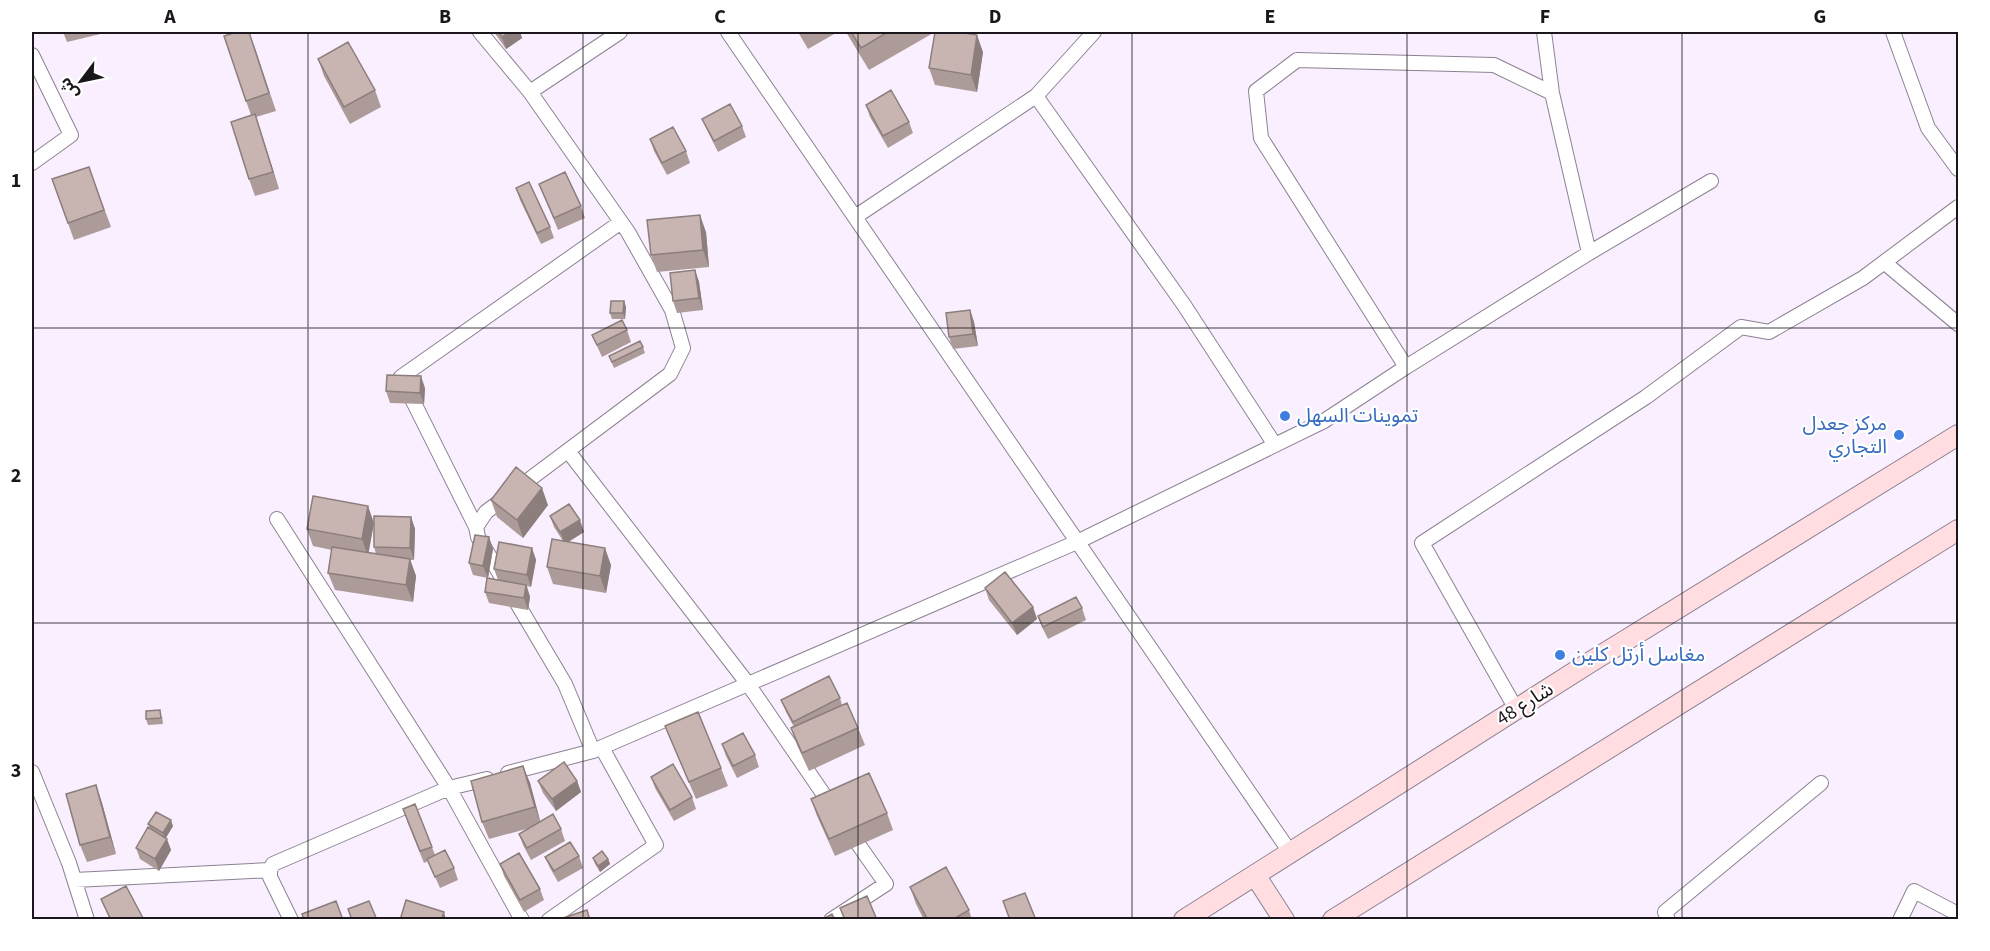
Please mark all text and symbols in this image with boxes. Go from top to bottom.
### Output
text: A [163,3,176,31]
text: B [439,3,451,31]
text: C [714,3,726,31]
text: D [989,3,1001,31]
text: E [1265,3,1275,31]
text: F [1540,3,1550,31]
text: G [1814,3,1826,31]
north arrow [51,51,111,111]
text: ش [54,73,84,104]
text: 1 [11,167,21,195]
place label: تموينات السهل [1297,402,1418,430]
marker: تموينات السهل [1278,409,1292,423]
place label: مركز جعدل التجاري [1802,410,1887,462]
marker: مركز جعدل التجاري [1892,428,1906,442]
text: 2 [11,462,21,490]
place label: مغاسل أرتل كلين [1572,641,1705,669]
marker: مغاسل أرتل كلين [1553,648,1567,662]
street label: شارع 48 [1491,675,1559,733]
text: 3 [11,757,21,785]

